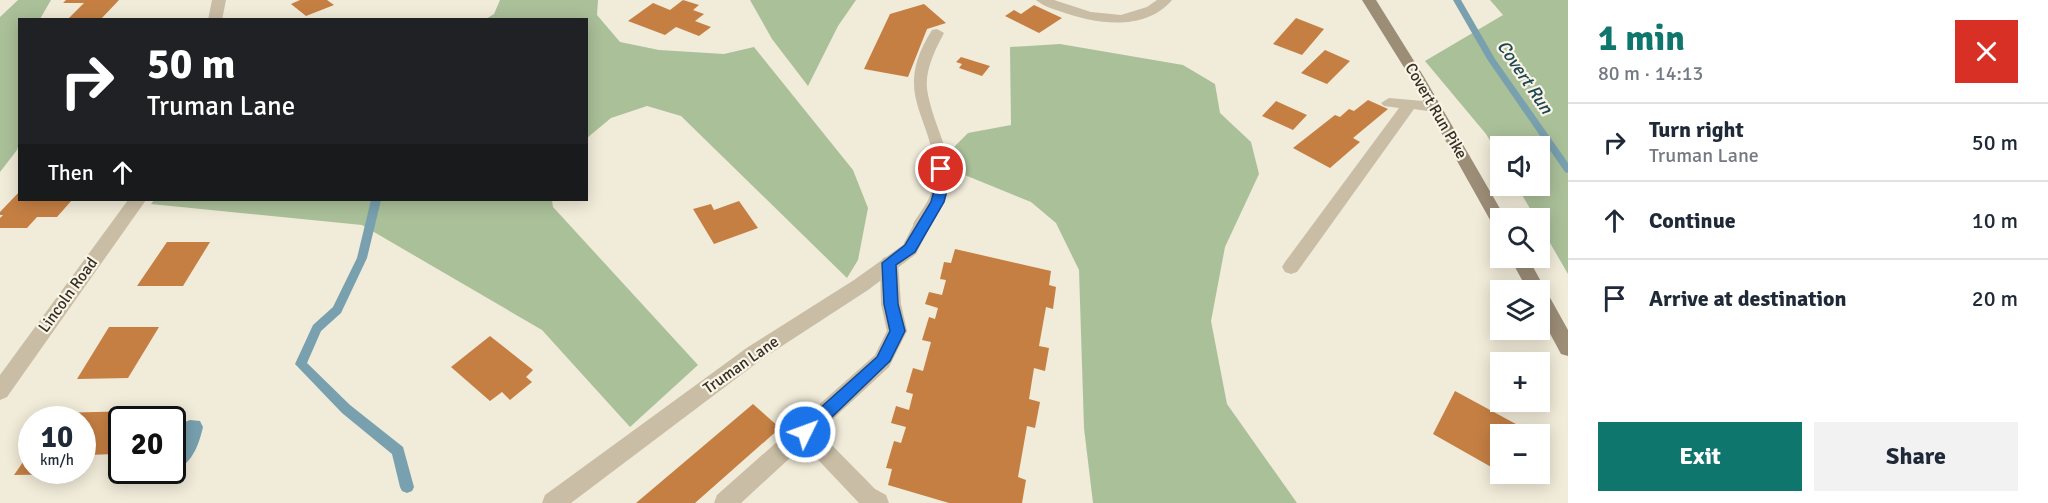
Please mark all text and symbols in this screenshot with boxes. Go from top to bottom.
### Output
text: 1 min [1598,16,1685,61]
button: close [1955,20,2018,83]
water label: Covert Run [1492,36,1558,119]
text: 50 m [147,39,236,90]
icon: right [48,42,126,120]
street label: Covert Run Pike [1400,59,1472,163]
text: 80 m · 14:13 [1598,61,1703,86]
text: Truman Lane [147,90,295,123]
text: Turn right [1649,116,1744,143]
icon: right [1598,126,1631,159]
text: 50 m [1972,129,2018,156]
map controls [1490,136,1550,484]
button: sound [1490,136,1550,196]
pin [915,143,966,194]
text: Truman Lane [1649,143,1759,168]
icon: arrive [924,152,957,185]
icon: ahead [106,156,139,189]
text: Then [48,159,94,186]
icon: ahead [1598,204,1631,237]
text: Continue [1649,207,1736,234]
text: 10 m [1972,207,2018,234]
button: search [1490,208,1550,268]
street label: Lincoln Road [34,253,102,337]
button: layers [1490,280,1550,340]
icon: arrive [1598,282,1631,315]
text: Arrive at destination [1649,285,1846,312]
text: 20 m [1972,285,2018,312]
street label: Truman Lane [699,332,783,398]
button: + [1490,352,1550,412]
position arrow [773,400,837,464]
speed limit sign: 20 [108,406,186,484]
text: 10 [41,419,73,456]
button: Exit [1598,422,1802,491]
button: Share [1814,422,2018,491]
button: − [1490,424,1550,484]
text: km/h [40,451,74,469]

